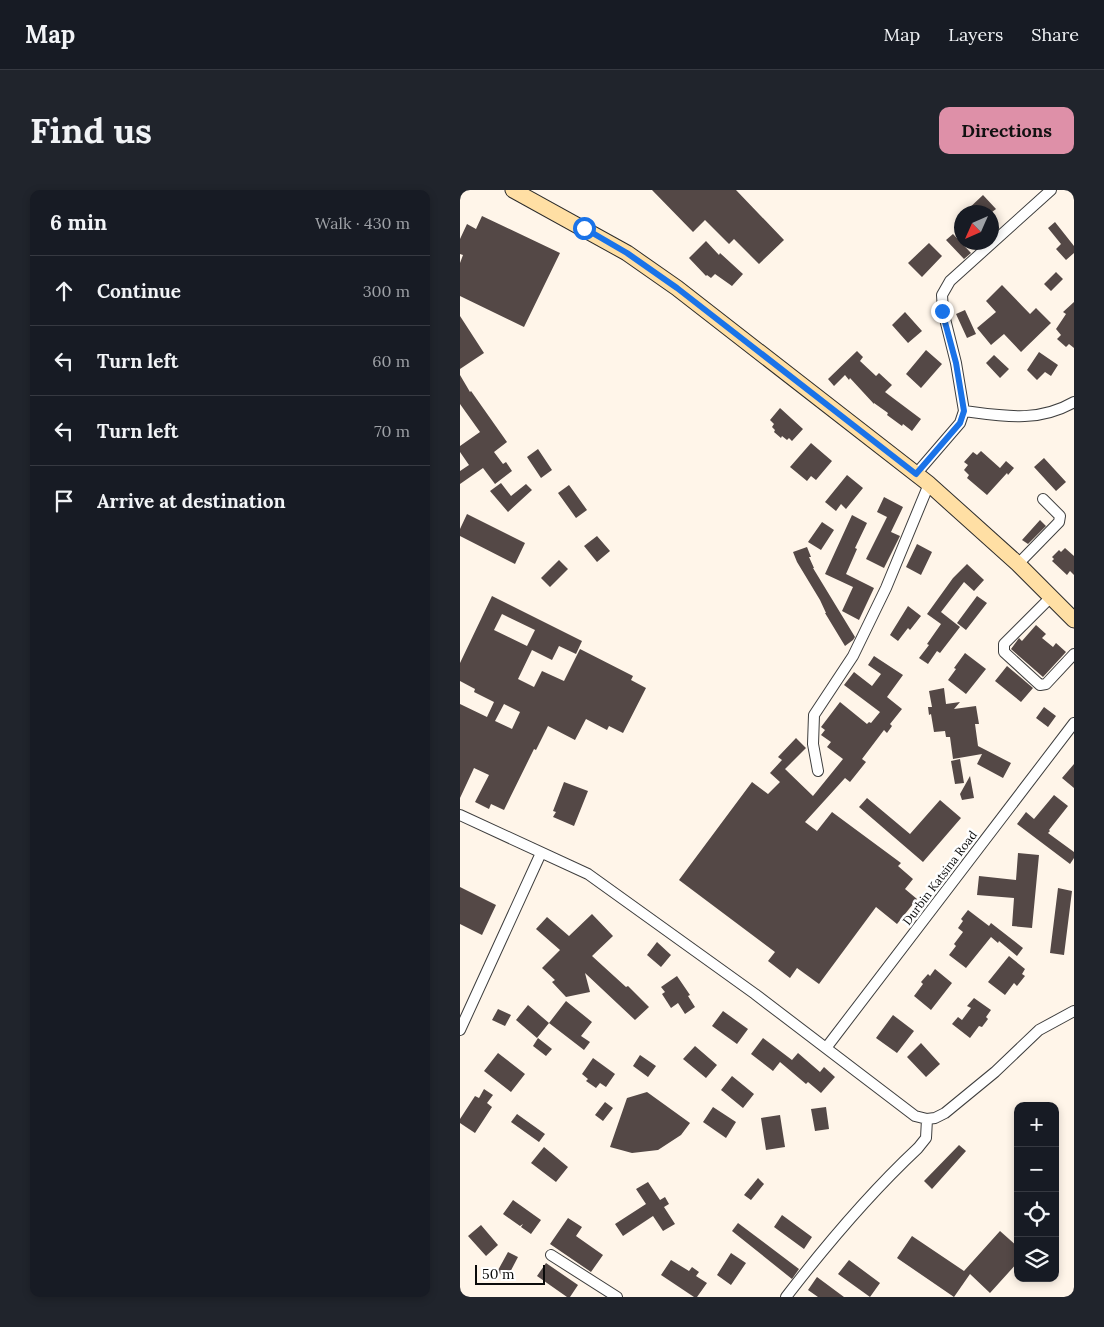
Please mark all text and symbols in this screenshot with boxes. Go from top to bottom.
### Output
text: Map [25,19,75,50]
text: Map [884,23,920,46]
text: Layers [948,23,1003,46]
text: Share [1031,23,1079,46]
button: Directions [939,107,1074,154]
text: Find us [30,108,152,153]
north arrow [954,205,999,250]
text: 6 min [50,209,107,236]
text: Walk · 430 m [315,213,410,233]
route start [573,217,596,240]
icon: ahead [50,277,78,305]
text: Continue [97,279,181,303]
text: 300 m [363,281,410,301]
route end [931,300,954,323]
icon: left [50,347,78,375]
text: Turn left [97,349,178,373]
text: 60 m [372,351,410,371]
icon: left [50,417,78,445]
text: Turn left [97,419,178,443]
text: 70 m [374,421,410,441]
icon: arrive [50,487,78,515]
text: Arrive at destination [97,489,286,513]
street label: Durbin Katsina Road [899,828,980,928]
map controls [1014,1102,1059,1282]
button: + [1014,1102,1059,1147]
button: − [1014,1147,1059,1192]
button: locate [1014,1192,1059,1237]
button: layers [1014,1237,1059,1282]
scale bar [475,1262,545,1285]
text: 50 m [482,1265,515,1283]

